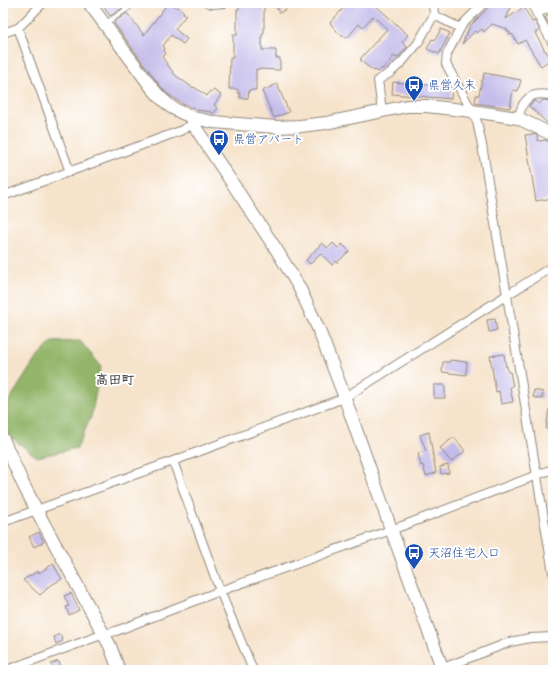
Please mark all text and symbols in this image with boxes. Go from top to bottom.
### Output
bus stop icon: 県営久末 [403,74,425,102]
place label: 県営久末 [428,78,476,92]
bus stop icon: 県営アパート [208,128,230,156]
place label: 県営アパート [233,132,304,146]
district label: 高田町 [95,372,135,387]
bus stop icon: 天沼住宅入口 [403,542,425,570]
place label: 天沼住宅入口 [428,546,500,560]

